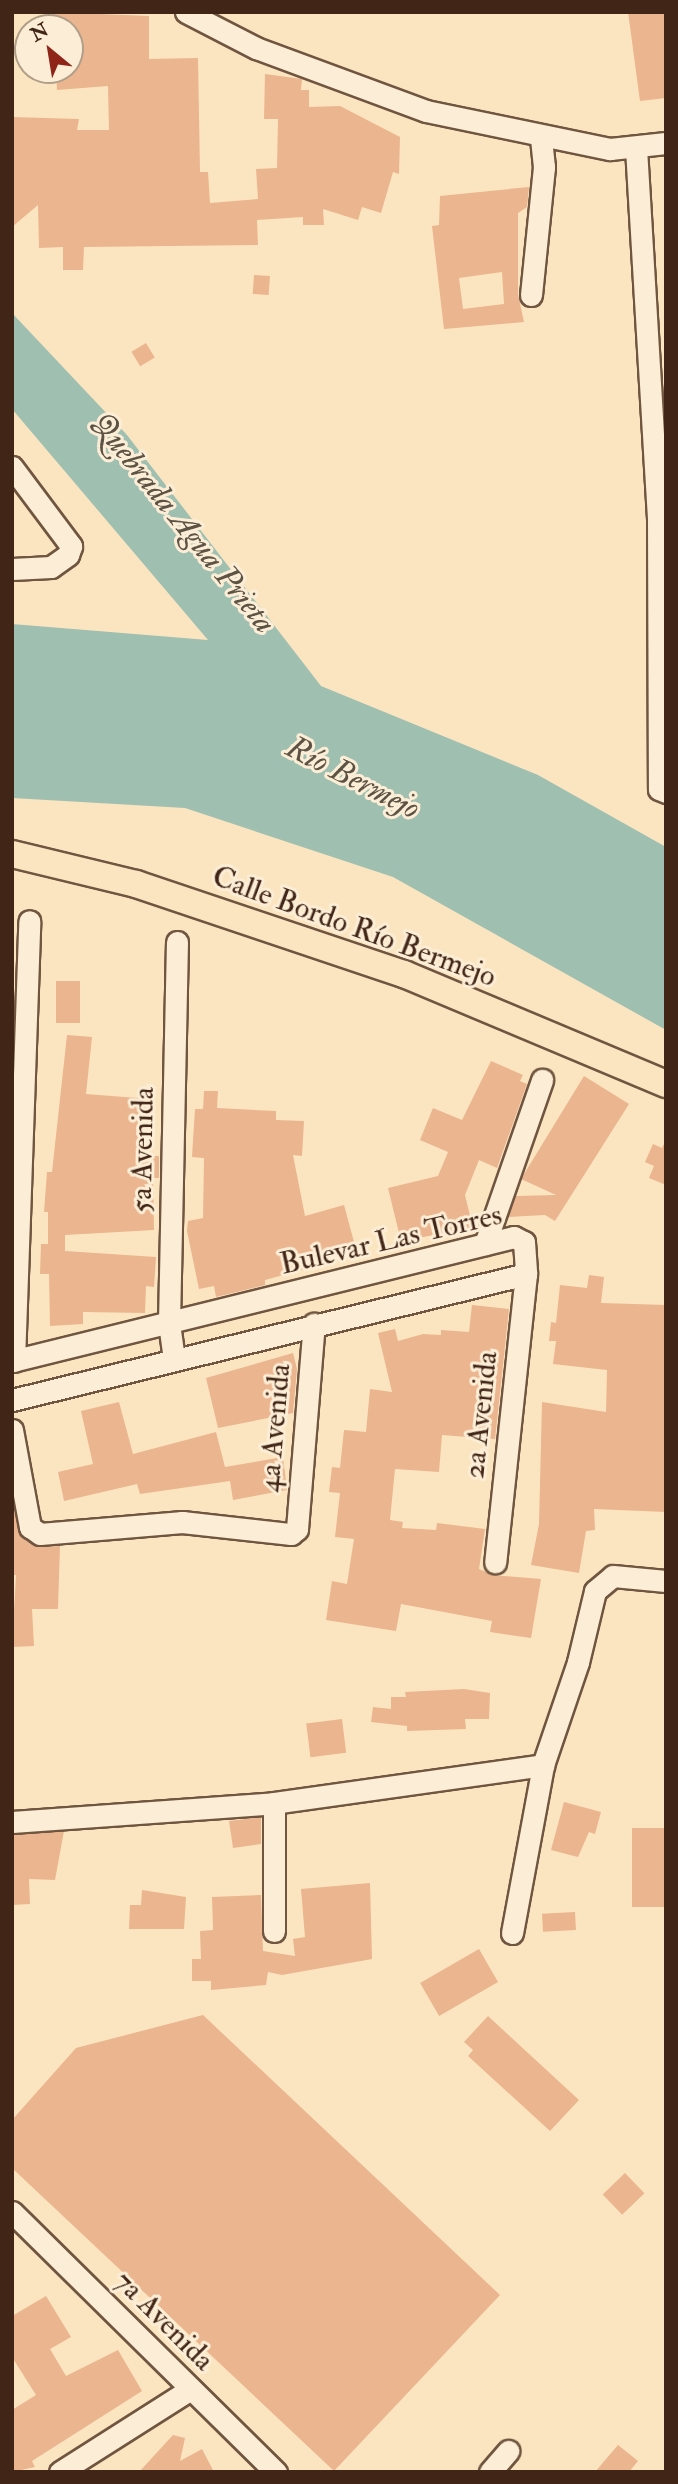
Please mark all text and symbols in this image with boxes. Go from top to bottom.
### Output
north arrow [14,14,84,84]
text: N [26,18,53,47]
water label: Quebrada Agua Prieta [82,405,284,641]
water label: Río Bermejo [280,728,426,828]
street label: Calle Bordo Río Bermejo [207,859,501,995]
street label: 5a Avenida [124,1087,162,1213]
street label: Bulevar Las Torres [277,1197,505,1283]
street label: 2a Avenida [456,1350,506,1480]
street label: 4a Avenida [251,1362,299,1494]
street label: 7a Avenida [107,2264,221,2378]

